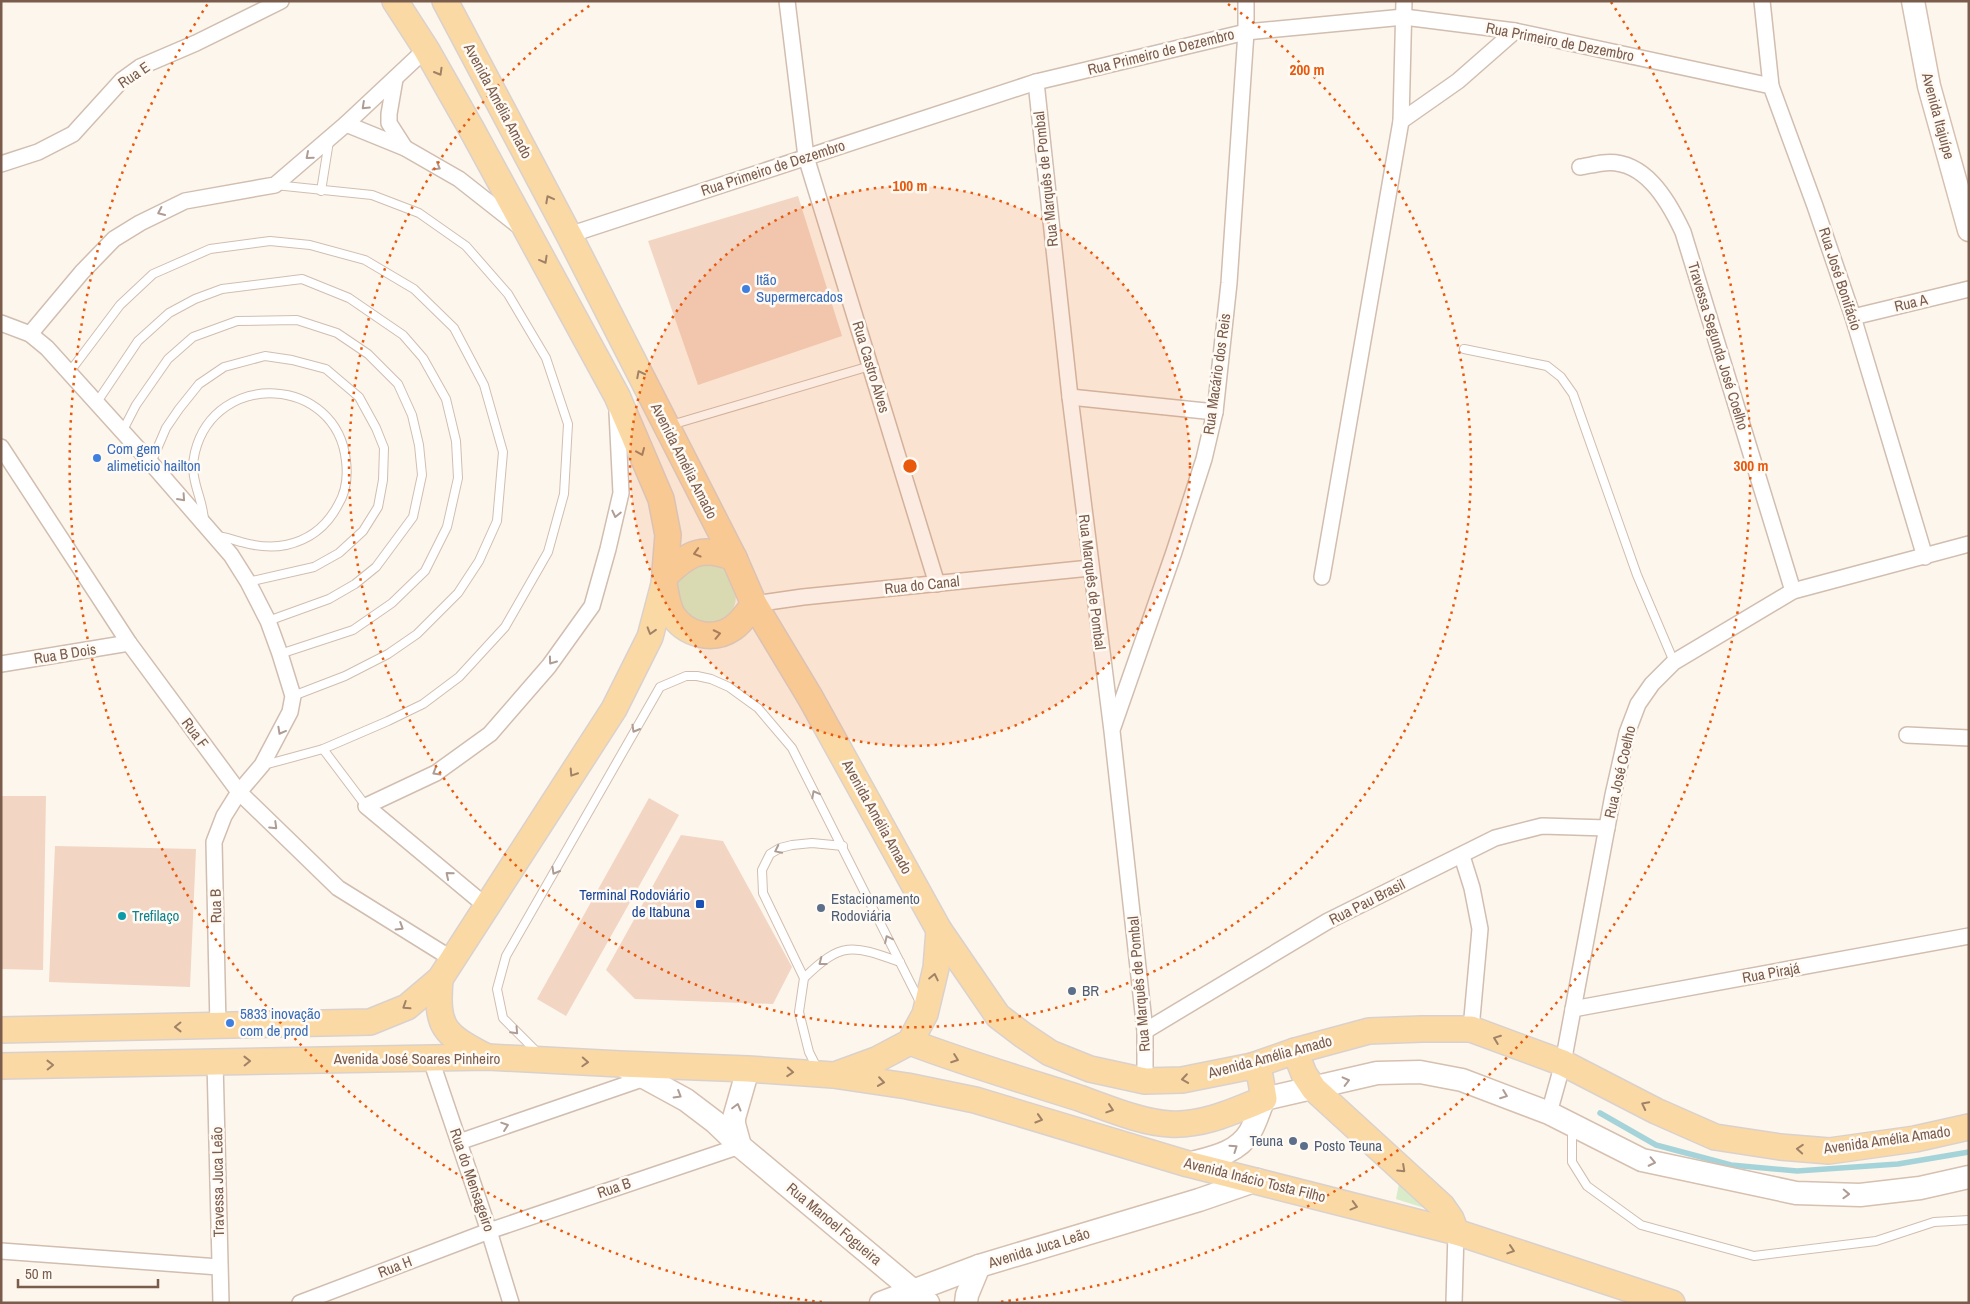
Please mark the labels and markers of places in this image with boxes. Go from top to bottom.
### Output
place label: Itão Supermercados [756,269,843,307]
marker: Itão Supermercados [740,283,752,295]
place label: Com gem alimeticio hailton [107,438,201,476]
marker: Com gem alimeticio hailton [91,452,103,464]
centre of rings [901,457,919,475]
place label: Terminal Rodoviário de Itabuna [579,884,690,922]
place label: Estacionamento Rodoviária [831,888,920,926]
marker: Terminal Rodoviário de Itabuna [694,898,706,910]
marker: Estacionamento Rodoviária [815,902,827,914]
place label: Trefilaço [132,905,180,926]
marker: Trefilaço [116,910,128,922]
place label: BR [1082,980,1099,1001]
marker: BR [1066,985,1078,997]
place label: 5833 inovação com de prod [240,1003,321,1041]
marker: 5833 inovação com de prod [224,1017,236,1029]
place label: Teuna [1249,1130,1283,1151]
marker: Teuna [1287,1135,1299,1147]
place label: Posto Teuna [1314,1135,1382,1156]
marker: Posto Teuna [1298,1140,1310,1152]

